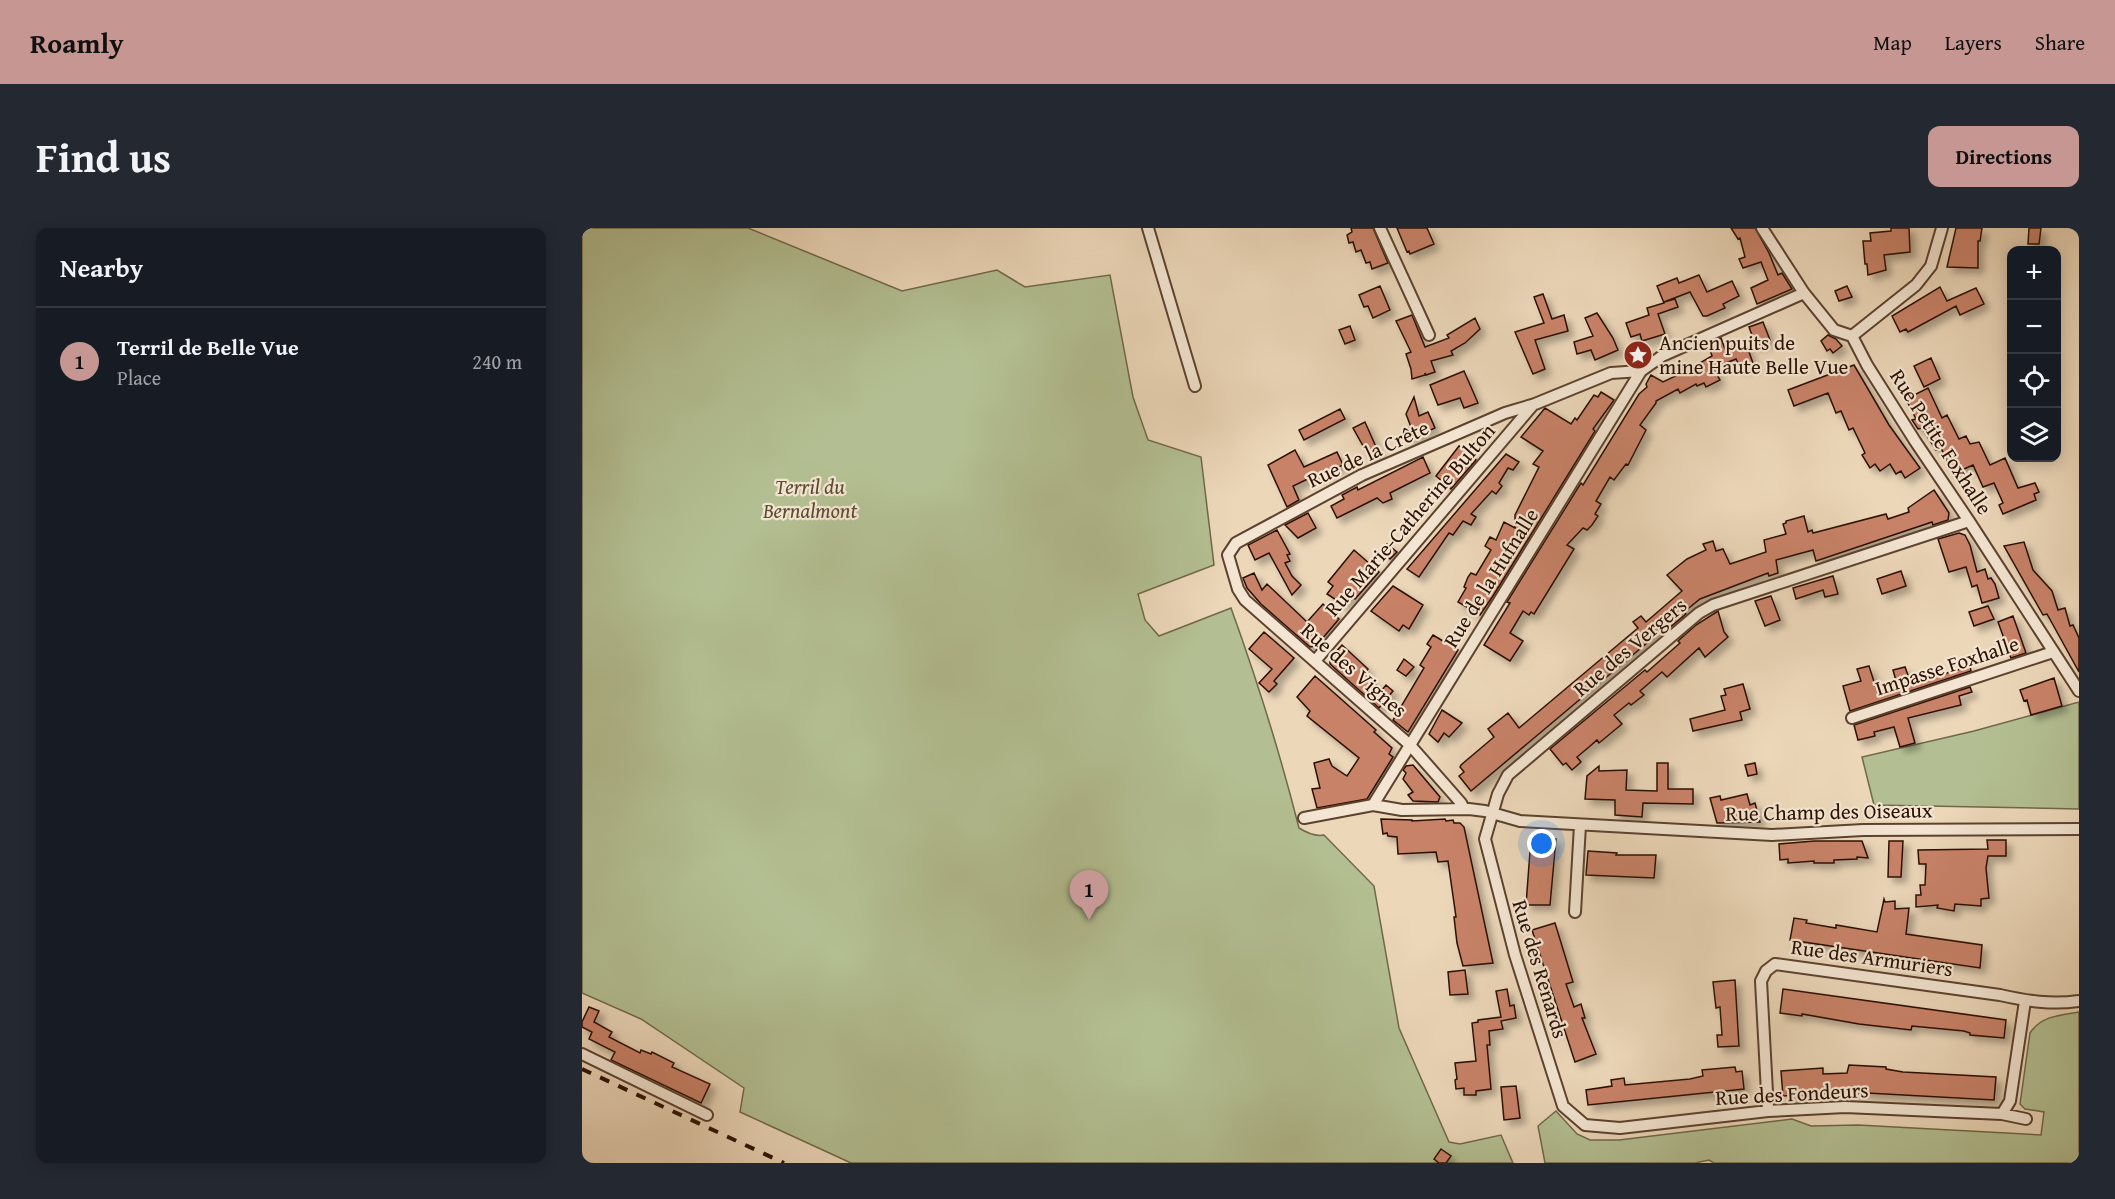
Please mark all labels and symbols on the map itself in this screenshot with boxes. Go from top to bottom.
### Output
place label: Ancien puits de mine Haute Belle Vue [1659,327,1849,382]
place icon: Ancien puits de mine Haute Belle Vue [1622,339,1654,371]
street label: Rue Petite Foxhalle [1883,363,2000,521]
street label: Rue de la Crête [1302,412,1434,495]
street label: Rue Marie-Catherine Bulton [1317,416,1502,623]
park label: Terril du Bernalmont [762,471,857,526]
street label: Rue de la Hufnalle [1435,502,1546,654]
street label: Rue des Vergers [1566,590,1693,704]
street label: Rue des Vignes [1294,615,1414,725]
street label: Impasse Foxhalle [1871,628,2023,703]
street label: Rue Champ des Oiseaux [1725,794,1933,829]
your location [1527,829,1556,858]
pin: 1 [1070,870,1108,920]
street label: Rue des Renards [1505,896,1576,1042]
street label: Rue des Armuriers [1789,931,1955,984]
street label: Rue des Fondeurs [1715,1074,1869,1113]

